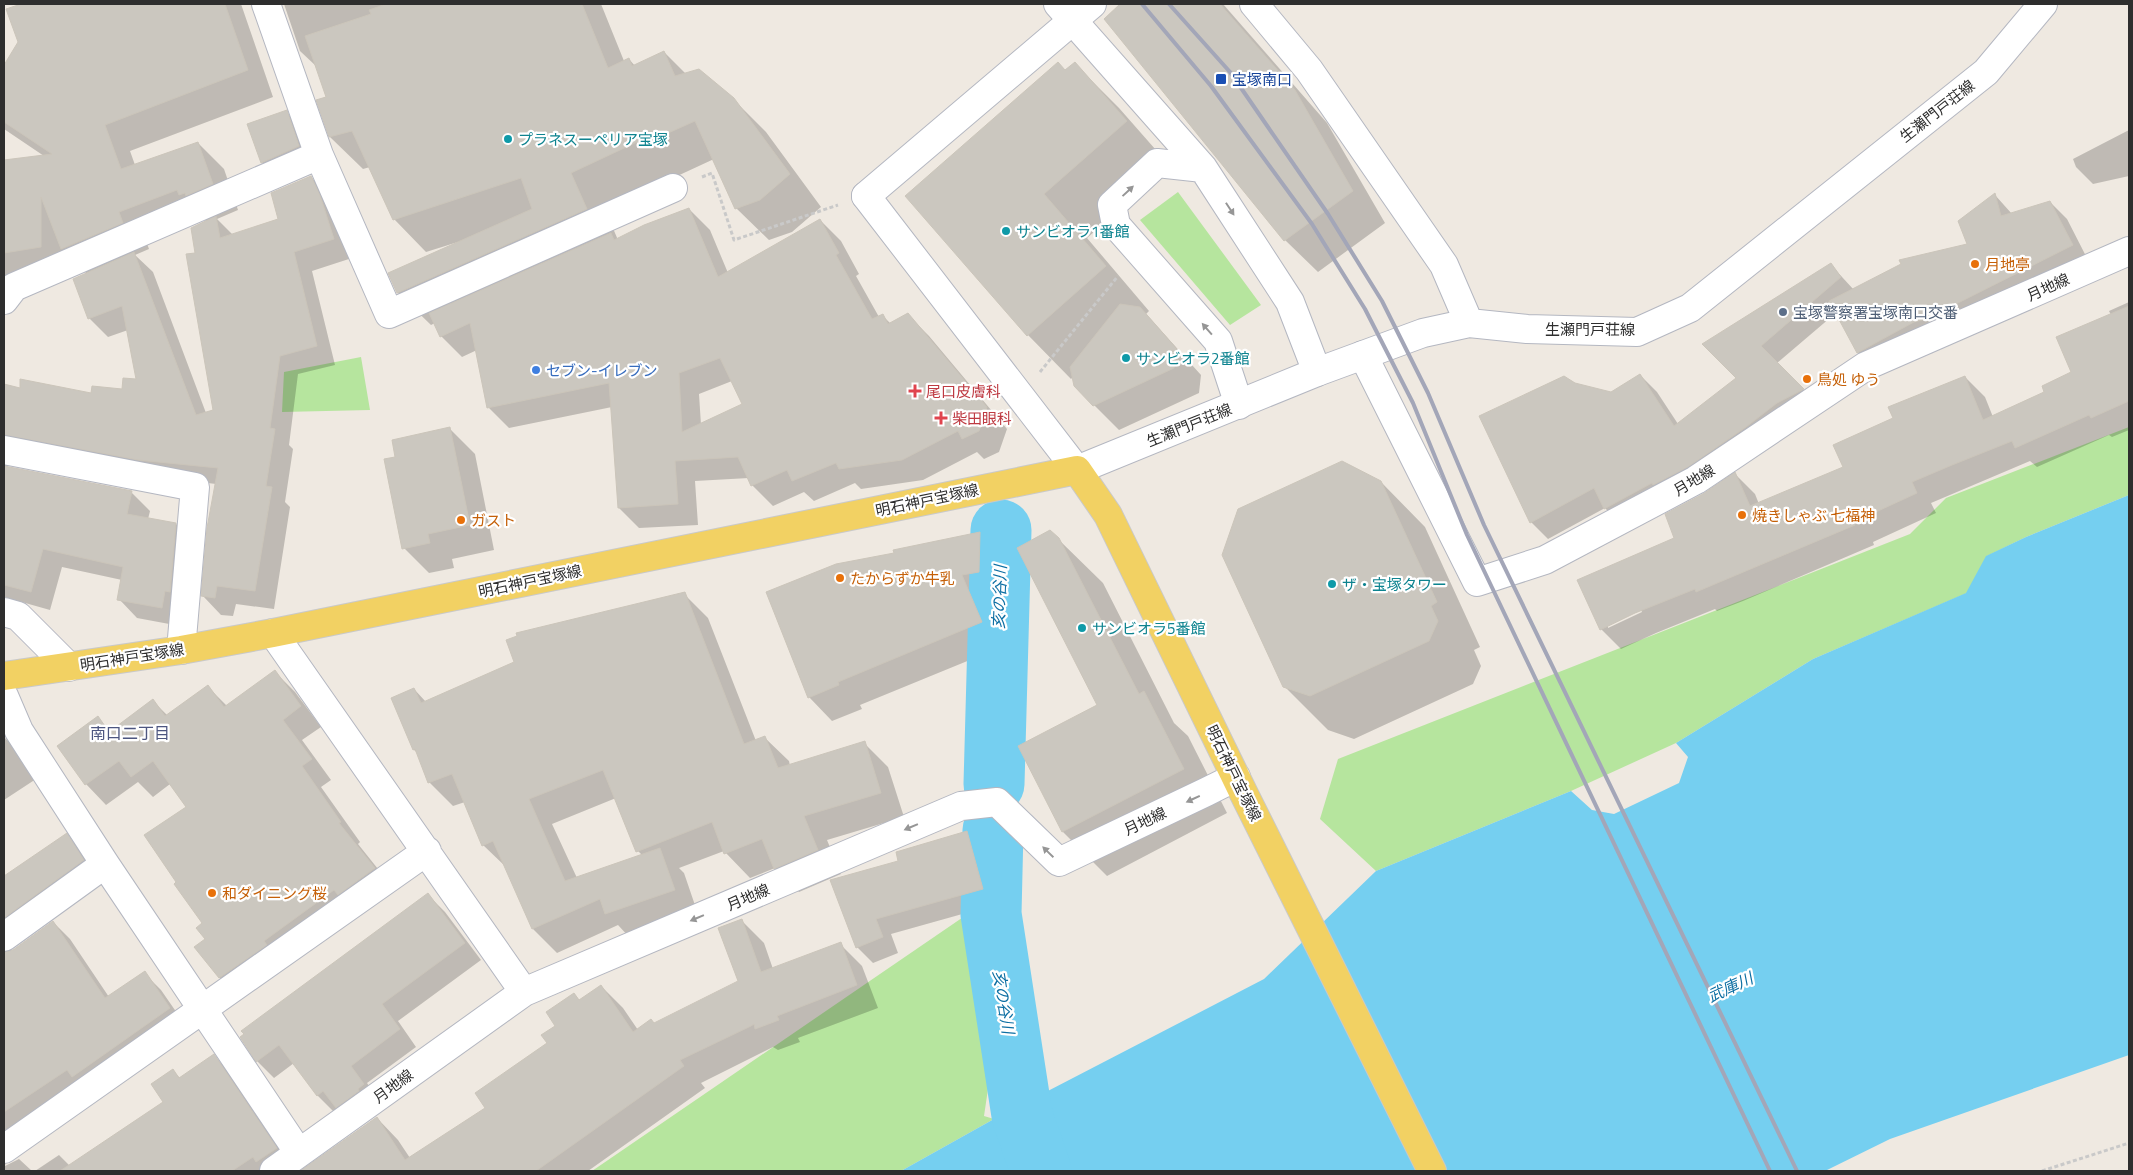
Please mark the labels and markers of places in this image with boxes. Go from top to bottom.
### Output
place label: 宝塚南口 [1232,68,1292,91]
marker: 宝塚南口 [1214,72,1228,86]
place label: プラネスーペリア宝塚 [518,128,668,151]
marker: プラネスーペリア宝塚 [502,133,514,145]
place label: サンビオラ1番館 [1016,220,1129,243]
marker: サンビオラ1番館 [1000,225,1012,237]
place label: 月地亭 [1985,253,2030,276]
marker: 月地亭 [1969,258,1981,270]
place label: 宝塚警察署宝塚南口交番 [1793,301,1958,324]
marker: 宝塚警察署宝塚南口交番 [1777,306,1789,318]
place label: サンビオラ2番館 [1136,347,1249,370]
marker: サンビオラ2番館 [1120,352,1132,364]
place label: セブン-イレブン [546,359,658,382]
marker: セブン-イレブン [530,364,542,376]
place label: 鳥処 ゆう [1817,368,1880,391]
marker: 鳥処 ゆう [1801,373,1813,385]
place label: 尾口皮膚科 [926,380,1001,403]
marker: 尾口皮膚科 [908,384,922,398]
place label: 柴田眼科 [952,407,1012,430]
marker: 柴田眼科 [934,411,948,425]
place label: 焼きしゃぶ 七福神 [1752,504,1875,527]
place label: ガスト [471,509,516,532]
marker: 焼きしゃぶ 七福神 [1736,509,1748,521]
marker: ガスト [455,514,467,526]
place label: たからずか牛乳 [850,567,955,590]
marker: たからずか牛乳 [834,572,846,584]
place label: ザ・宝塚タワー [1342,573,1447,596]
marker: ザ・宝塚タワー [1326,578,1338,590]
place label: サンビオラ5番館 [1092,617,1205,640]
marker: サンビオラ5番館 [1076,622,1088,634]
place label: 和ダイニング桜 [222,882,327,905]
marker: 和ダイニング桜 [206,887,218,899]

